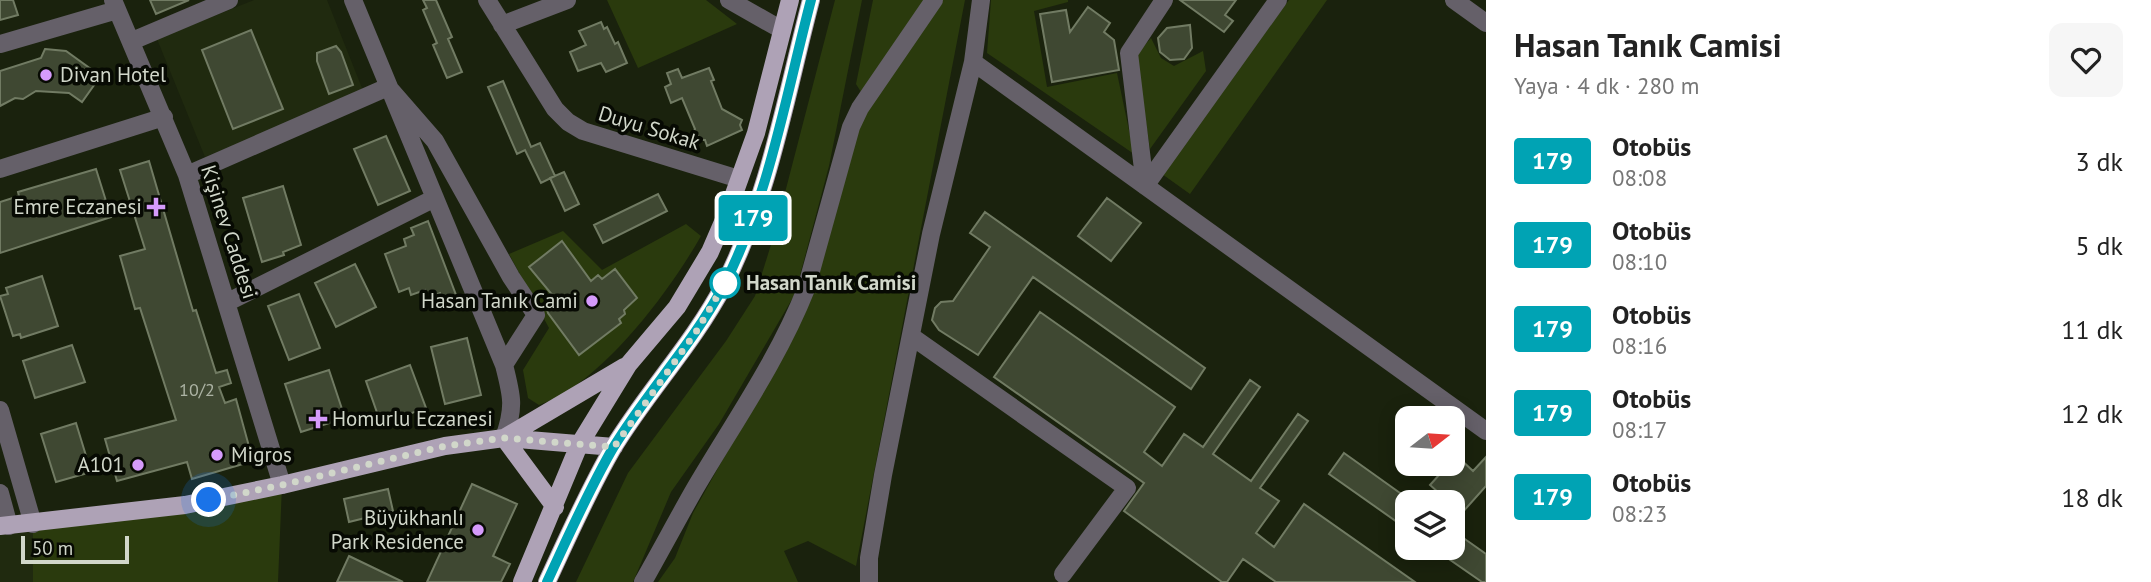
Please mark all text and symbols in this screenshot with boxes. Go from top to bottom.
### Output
text: Hasan Tanık Camisi [1514,23,1782,66]
button: heart [2049,23,2123,97]
place label: Divan Hotel [60,61,166,88]
marker: Divan Hotel [38,67,54,83]
text: Yaya · 4 dk · 280 m [1514,71,1699,100]
street label: Duyu Sokak [595,99,703,156]
text: Otobüs [1612,130,1691,163]
text: 179 [1532,145,1573,176]
text: 3 dk [2075,145,2123,178]
street label: Kişinev Caddesi [195,161,264,302]
text: 08:08 [1612,163,1667,192]
place label: Emre Eczanesi [13,193,142,220]
line badge: 179 [713,195,793,241]
marker: Emre Eczanesi [148,199,164,215]
text: 179 [733,202,773,233]
text: Otobüs [1612,214,1691,247]
text: 179 [1532,229,1573,260]
text: 5 dk [2075,229,2123,262]
text: 08:10 [1612,247,1667,276]
marker: Hasan Tanık Camisi [710,268,740,298]
place label: Hasan Tanık Camisi [746,269,916,296]
place label: Hasan Tanık Cami [421,287,578,314]
marker: Hasan Tanık Cami [584,293,600,309]
text: Otobüs [1612,298,1691,331]
text: 179 [1532,313,1573,344]
text: 11 dk [2061,313,2123,346]
text: 08:16 [1612,331,1667,360]
house number: 10/2 [179,378,215,401]
text: Otobüs [1612,382,1691,415]
text: 179 [1532,397,1573,428]
text: 12 dk [2061,397,2123,430]
place label: Homurlu Eczanesi [332,405,493,432]
north arrow [1395,406,1465,476]
map controls [1395,406,1465,560]
marker: Homurlu Eczanesi [310,411,326,427]
text: 08:17 [1612,415,1667,444]
place label: Migros [231,441,292,468]
marker: Migros [209,447,225,463]
place label: A101 [77,451,124,478]
marker: A101 [130,457,146,473]
text: Otobüs [1612,466,1691,499]
text: 179 [1532,481,1573,512]
text: 18 dk [2061,481,2123,514]
your location [191,482,226,517]
button: layers [1395,490,1465,560]
text: 08:23 [1612,499,1667,528]
place label: Büyükhanlı Park Residence [331,504,464,555]
marker: Büyükhanlı Park Residence [470,522,486,538]
scale bar [21,533,130,565]
text: 50 m [32,536,73,560]

